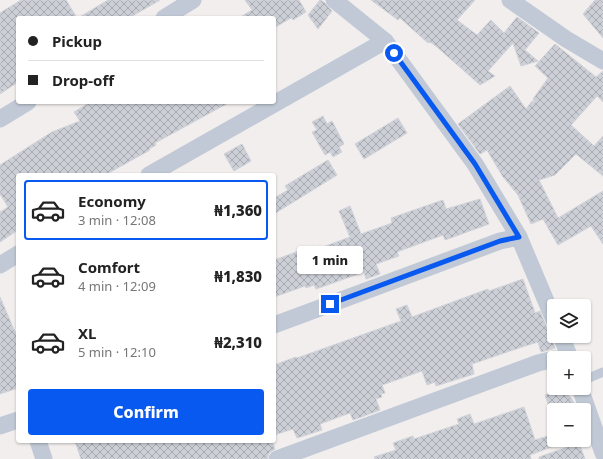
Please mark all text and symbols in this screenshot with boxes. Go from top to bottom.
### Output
text: Pickup [52,31,102,51]
route start [385,44,403,62]
text: Drop-off [52,70,114,90]
text: Economy [78,191,146,211]
icon: car [30,192,66,228]
text: ₦1,360 [214,200,262,220]
text: 3 min · 12:08 [78,211,156,229]
callout: 1 min [297,246,363,274]
text: 1 min [312,251,348,269]
text: Comfort [78,257,140,277]
icon: car [30,258,66,294]
text: ₦1,830 [214,266,262,286]
text: 4 min · 12:09 [78,277,156,295]
route end [321,295,339,313]
map controls [547,299,591,447]
button: layers [547,299,591,343]
text: XL [78,323,96,343]
icon: car [30,324,66,360]
text: ₦2,310 [214,332,262,352]
text: 5 min · 12:10 [78,343,156,361]
button: + [547,351,591,395]
button: Confirm [28,389,264,435]
button: − [547,403,591,447]

